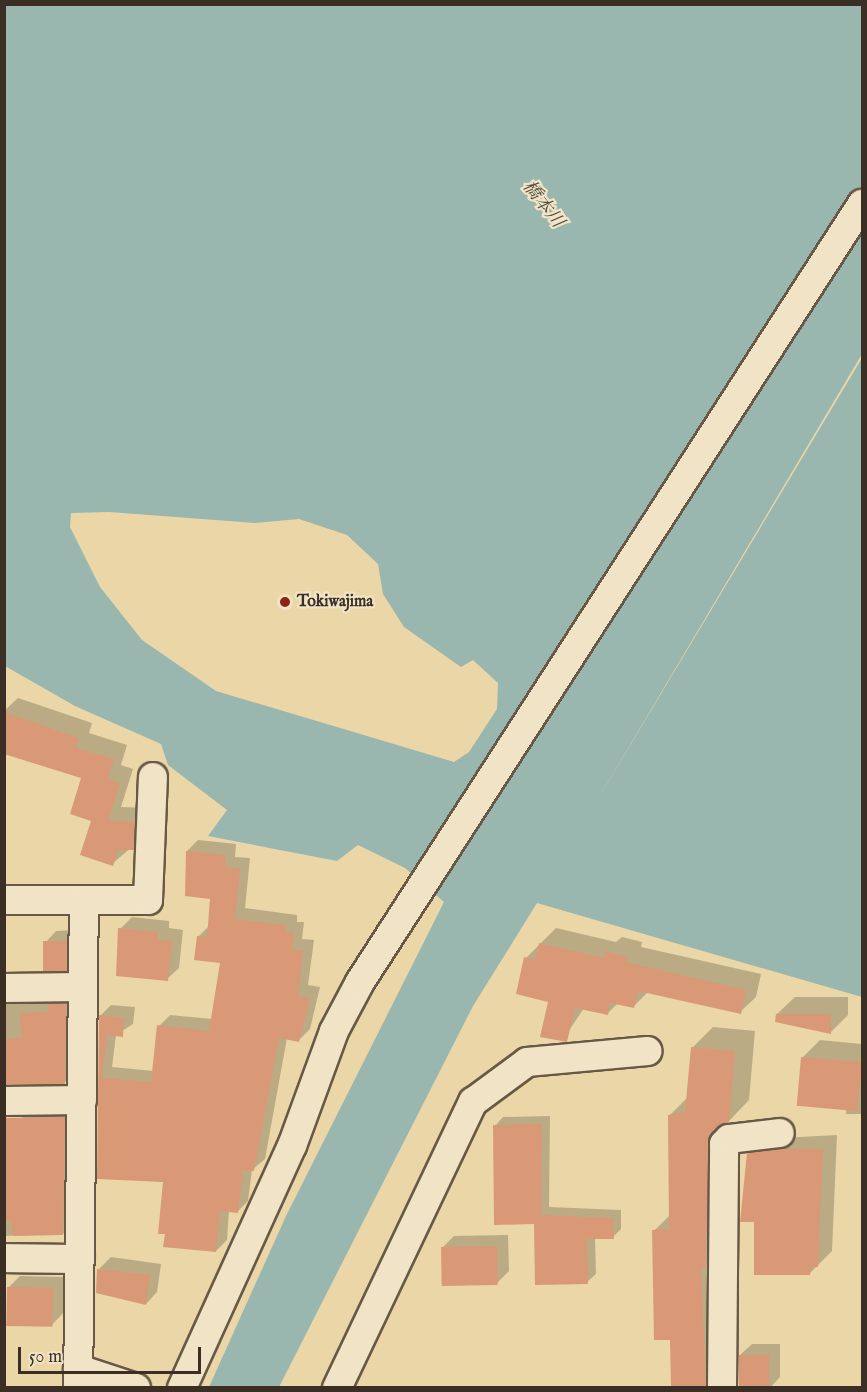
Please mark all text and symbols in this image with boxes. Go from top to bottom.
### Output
water label: 橋本川 [517,177,567,233]
place label: Tokiwajima [297,592,373,612]
marker: Tokiwajima [278,595,292,609]
scale bar [21,1335,204,1373]
text: 50 m [29,1346,62,1369]

